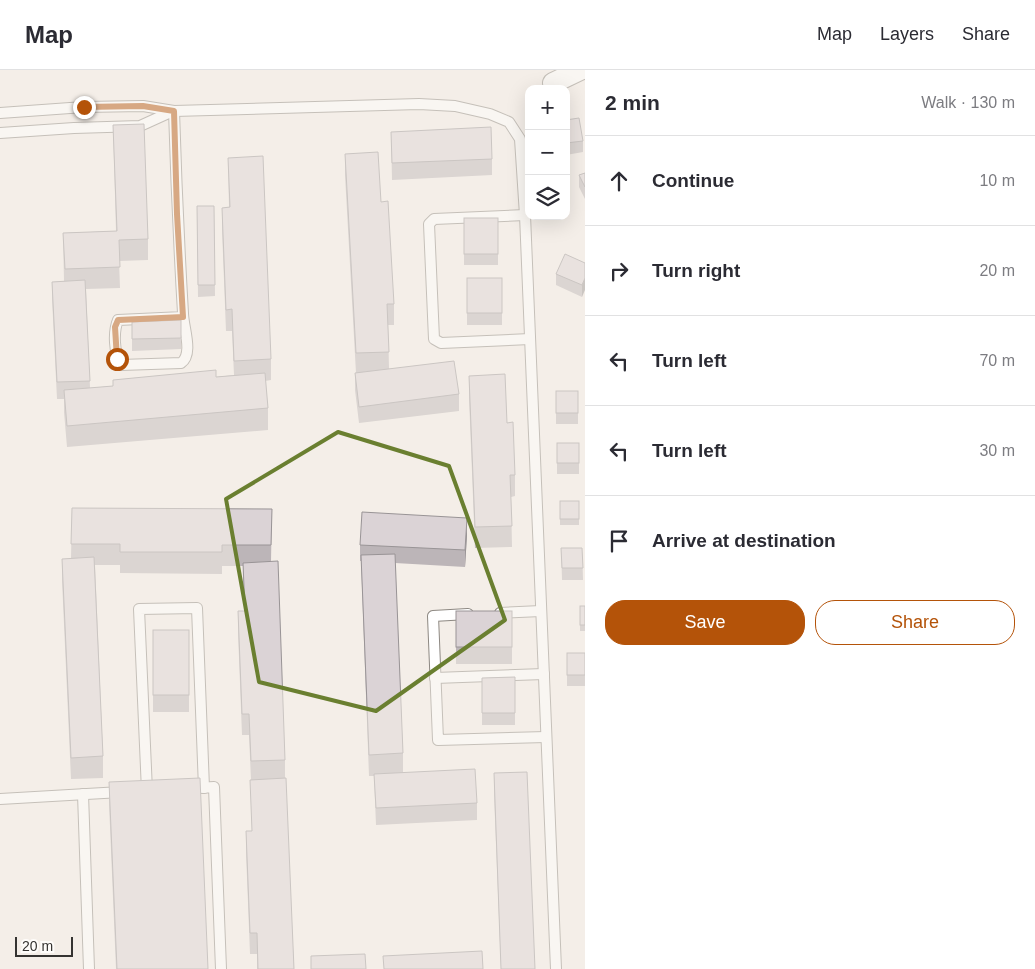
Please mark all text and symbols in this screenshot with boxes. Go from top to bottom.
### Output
text: Map [25,21,73,48]
text: Map [817,24,852,44]
text: Layers [880,24,934,44]
text: Share [962,24,1010,44]
map controls [525,85,570,220]
button: + [525,85,570,130]
text: 2 min [605,91,660,114]
text: Walk · 130 m [921,94,1015,111]
route end [73,96,96,119]
button: − [525,130,570,175]
icon: ahead [605,167,633,195]
text: Continue [652,170,734,191]
text: 10 m [979,172,1015,189]
button: layers [525,175,570,220]
icon: right [605,257,633,285]
text: Turn right [652,260,740,281]
text: 20 m [979,262,1015,279]
icon: left [605,347,633,375]
route start [106,348,129,371]
text: Turn left [652,350,727,371]
text: 70 m [979,352,1015,369]
icon: left [605,437,633,465]
text: Turn left [652,440,727,461]
text: 30 m [979,442,1015,459]
icon: arrive [605,527,633,555]
text: Arrive at destination [652,530,836,551]
button: Save [605,600,805,645]
button: Share [815,600,1015,645]
scale bar [15,934,72,957]
text: 20 m [22,938,53,954]

